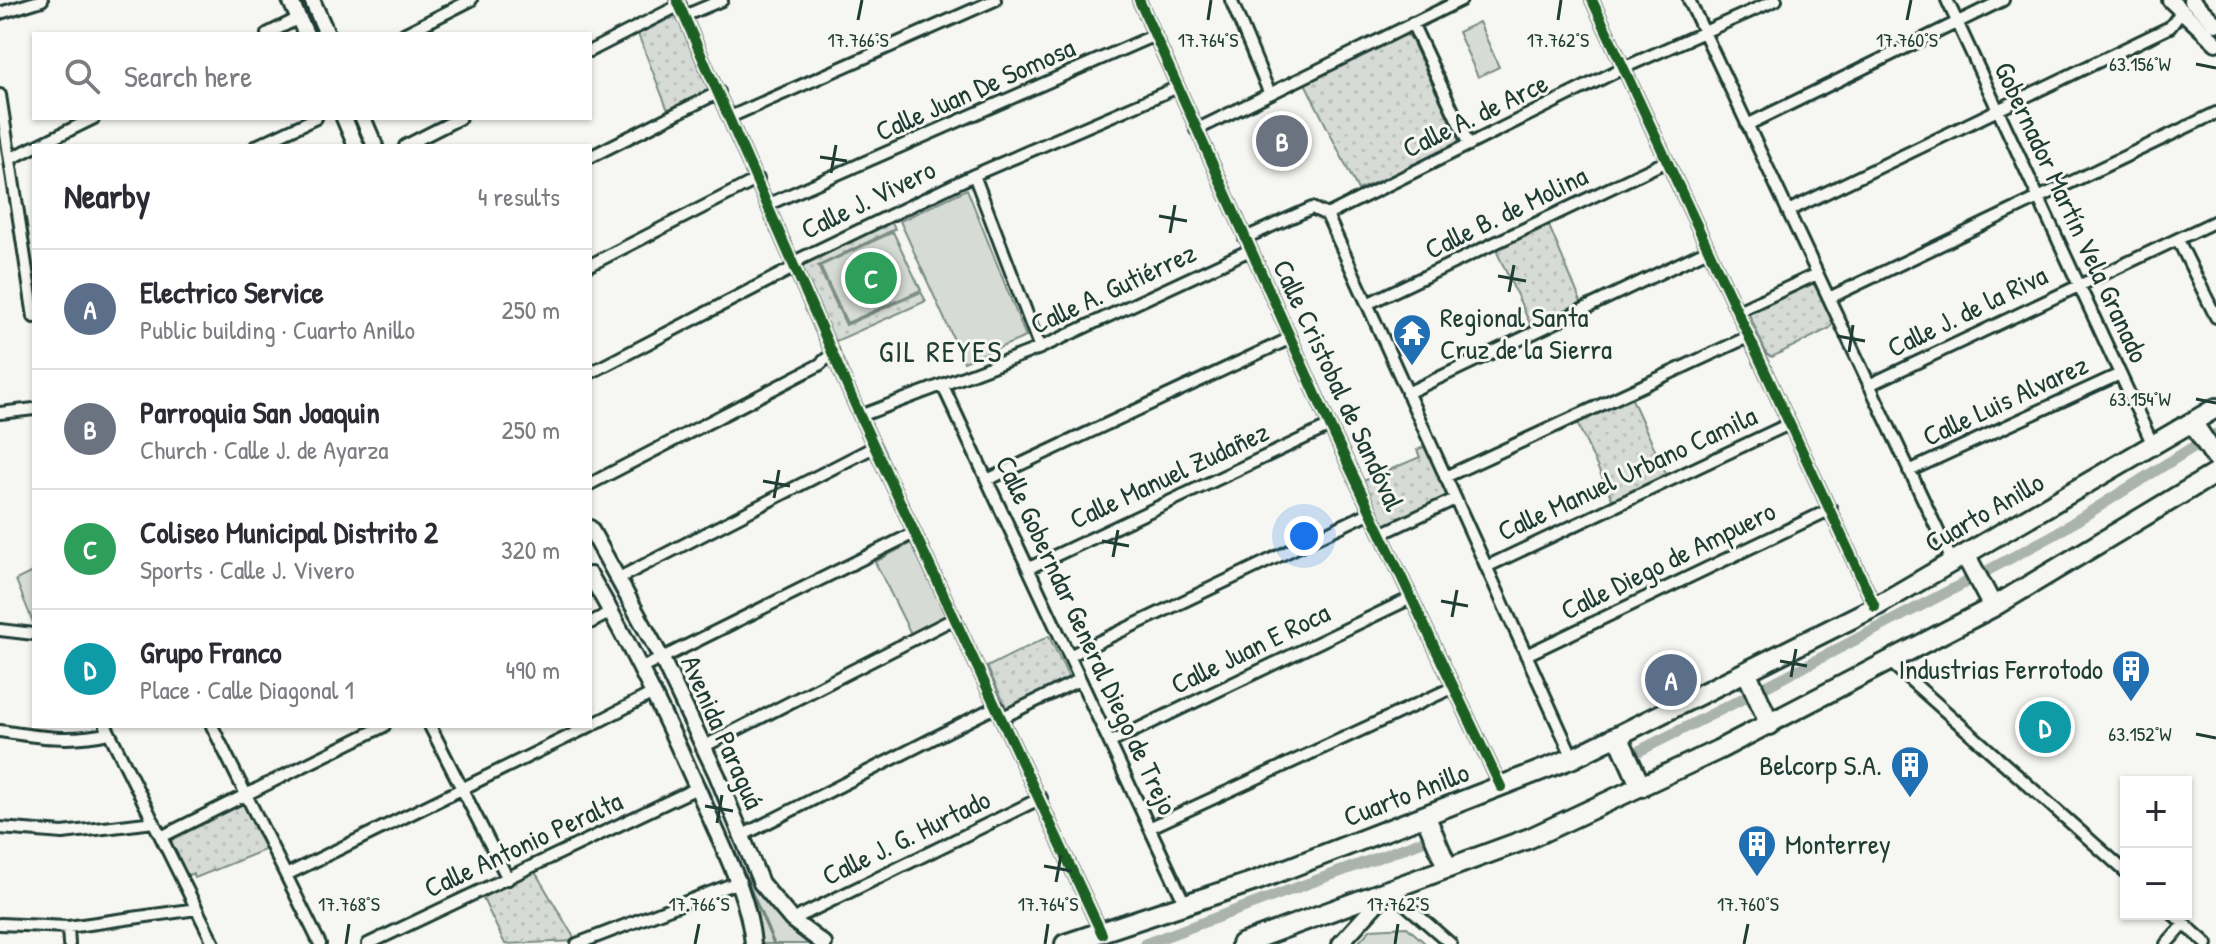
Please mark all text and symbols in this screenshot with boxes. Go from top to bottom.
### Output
text: 17.766°S [827,26,889,53]
text: 17.764°S [1178,26,1238,53]
text: 17.762°S [1527,26,1589,53]
text: 17.760°S [1876,26,1938,53]
street label: Calle Juan De Somosa [869,28,1081,150]
search box [32,32,592,120]
text: 63.156°W [2109,50,2172,77]
icon: search [60,54,104,98]
text: Search here [124,56,252,96]
street label: Gobernador Martín Vela Granado [1986,56,2158,368]
street label: Calle A. de Arce [1396,64,1554,166]
pin: B [1256,111,1308,171]
street label: Calle J. Vivero [794,150,942,248]
street label: Calle B. de Molina [1418,156,1594,268]
text: Nearby [64,173,150,219]
text: 4 results [478,179,560,214]
street label: Calle A. Gutiérrez [1024,233,1202,343]
pin: C [845,248,897,308]
street label: Calle Cristobal de Sandóval [1264,253,1414,517]
street label: Calle J. de la Riva [1881,256,2053,366]
text: Electrico Service [140,272,324,312]
text: A [84,292,96,327]
text: 250 m [502,292,560,327]
place label: Regional Santa Cruz de la Sierra [1440,298,1612,368]
text: Public building · Cuarto Anillo [140,312,415,347]
temple icon: Regional Santa Cruz de la Sierra [1391,312,1433,367]
district label: GIL REYES [879,331,1003,371]
street label: Calle Luis Alvarez [1916,345,2094,455]
text: 63.154°W [2109,385,2171,412]
text: Parroquia San Joaquin [140,392,380,432]
street label: Calle Manuel Urbano Camila [1491,396,1763,550]
text: B [83,412,97,447]
text: 250 m [502,412,560,447]
street label: Calle Manuel Zudañez [1063,412,1275,538]
text: Church · Calle J. de Ayarza [140,432,389,467]
street label: Calle Goberndar General Diego de Trejo [987,449,1187,821]
street label: Cuarto Anillo [1918,463,2050,561]
street label: Calle Diego de Ampuero [1554,492,1782,628]
text: Coliseo Municipal Distrito 2 [140,512,438,552]
your location [1284,516,1324,556]
text: C [83,532,97,567]
text: 320 m [501,532,560,567]
text: Sports · Calle J. Vivero [140,552,354,587]
street label: Calle Juan E Roca [1164,593,1336,703]
text: Grupo Franco [140,632,282,672]
building icon: Industrias Ferrotodo [2110,648,2152,703]
street label: Avenida Paraguá [672,649,774,815]
pin: A [1645,650,1697,710]
place label: Industrias Ferrotodo [1898,650,2103,688]
text: D [84,652,96,687]
text: 490 m [505,652,560,687]
text: Place · Calle Diagonal 1 [140,672,354,707]
pin: D [2019,697,2071,757]
text: 63.152°W [2108,720,2172,747]
building icon: Belcorp S.A. [1889,744,1931,799]
place label: Belcorp S.A. [1759,746,1882,784]
street label: Cuarto Anillo [1338,753,1474,835]
map controls [2120,776,2192,920]
button: + [2120,776,2192,848]
street label: Calle J. G. Hurtado [816,780,996,894]
street label: Calle Antonio Peralta [418,781,628,907]
building icon: Monterrey [1736,823,1778,878]
place label: Monterrey [1785,825,1891,863]
button: − [2120,848,2192,920]
text: 17.768°S [318,890,380,917]
text: 17.766°S [668,890,730,917]
text: 17.764°S [1018,890,1078,917]
text: 17.762°S [1367,890,1429,917]
text: 17.760°S [1717,890,1779,917]

